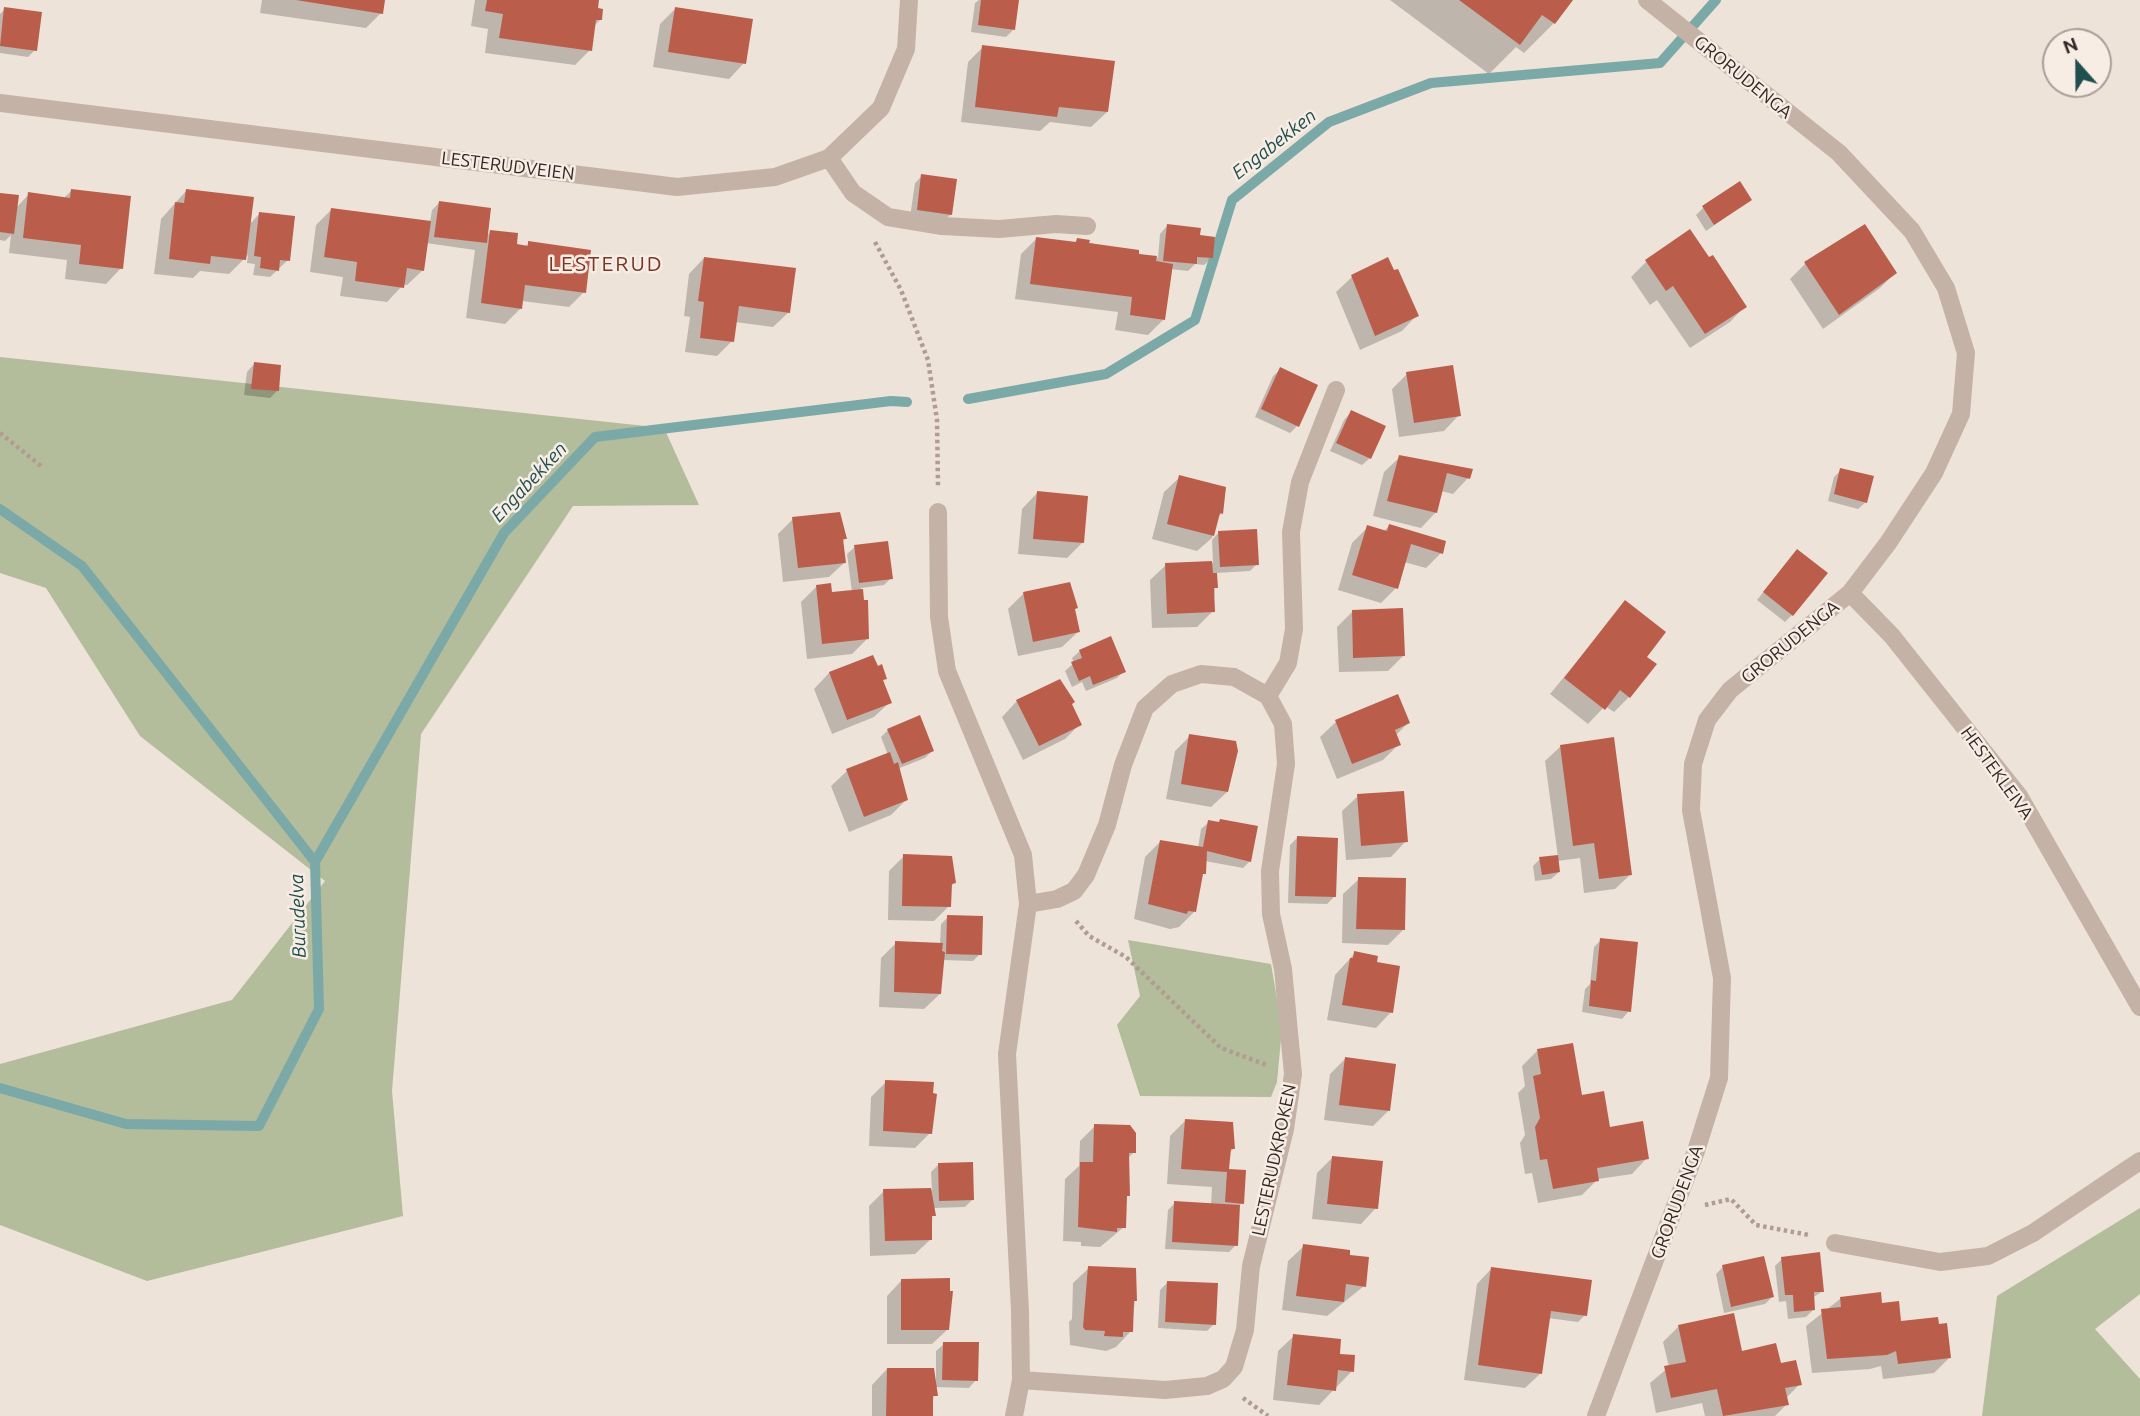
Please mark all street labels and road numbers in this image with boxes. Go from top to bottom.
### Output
street label: GRORUDENGA [1690,31,1796,123]
street label: LESTERUDVEIEN [440,147,576,185]
street label: GRORUDENGA [1737,596,1843,688]
street label: HESTEKLEIVA [1956,722,2038,824]
street label: LESTERUDKROKEN [1247,1082,1301,1238]
street label: GRORUDENGA [1646,1142,1708,1262]

